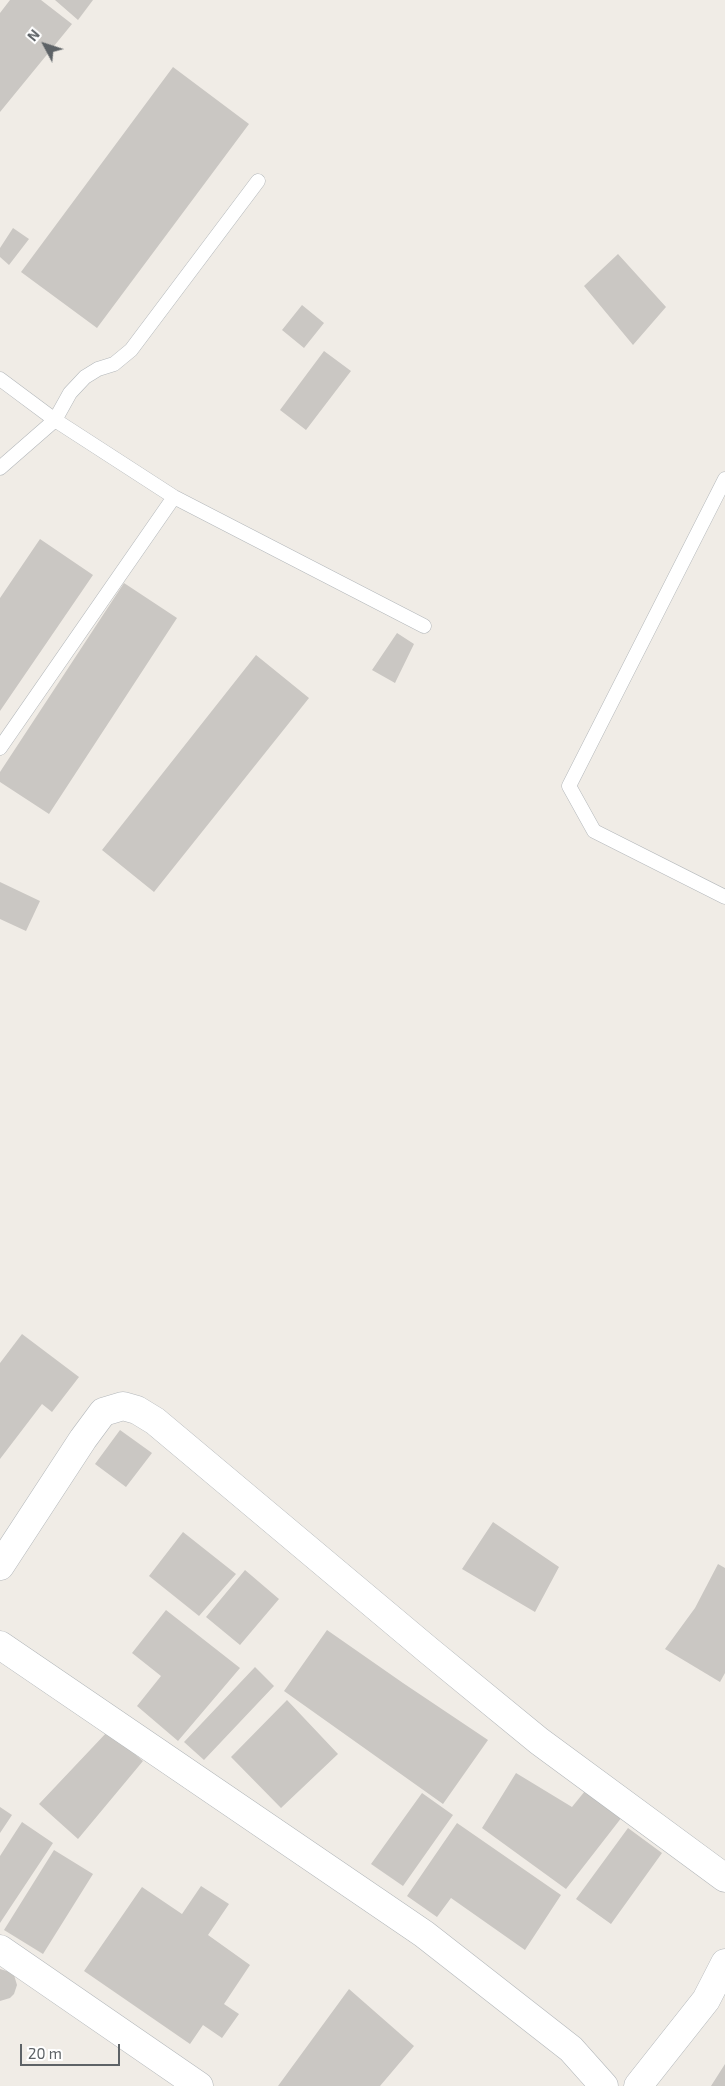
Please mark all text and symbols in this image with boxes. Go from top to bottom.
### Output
north arrow [20,20,70,70]
text: N [23,26,43,44]
scale bar [22,2034,122,2066]
text: 20 m [28,2044,62,2062]

